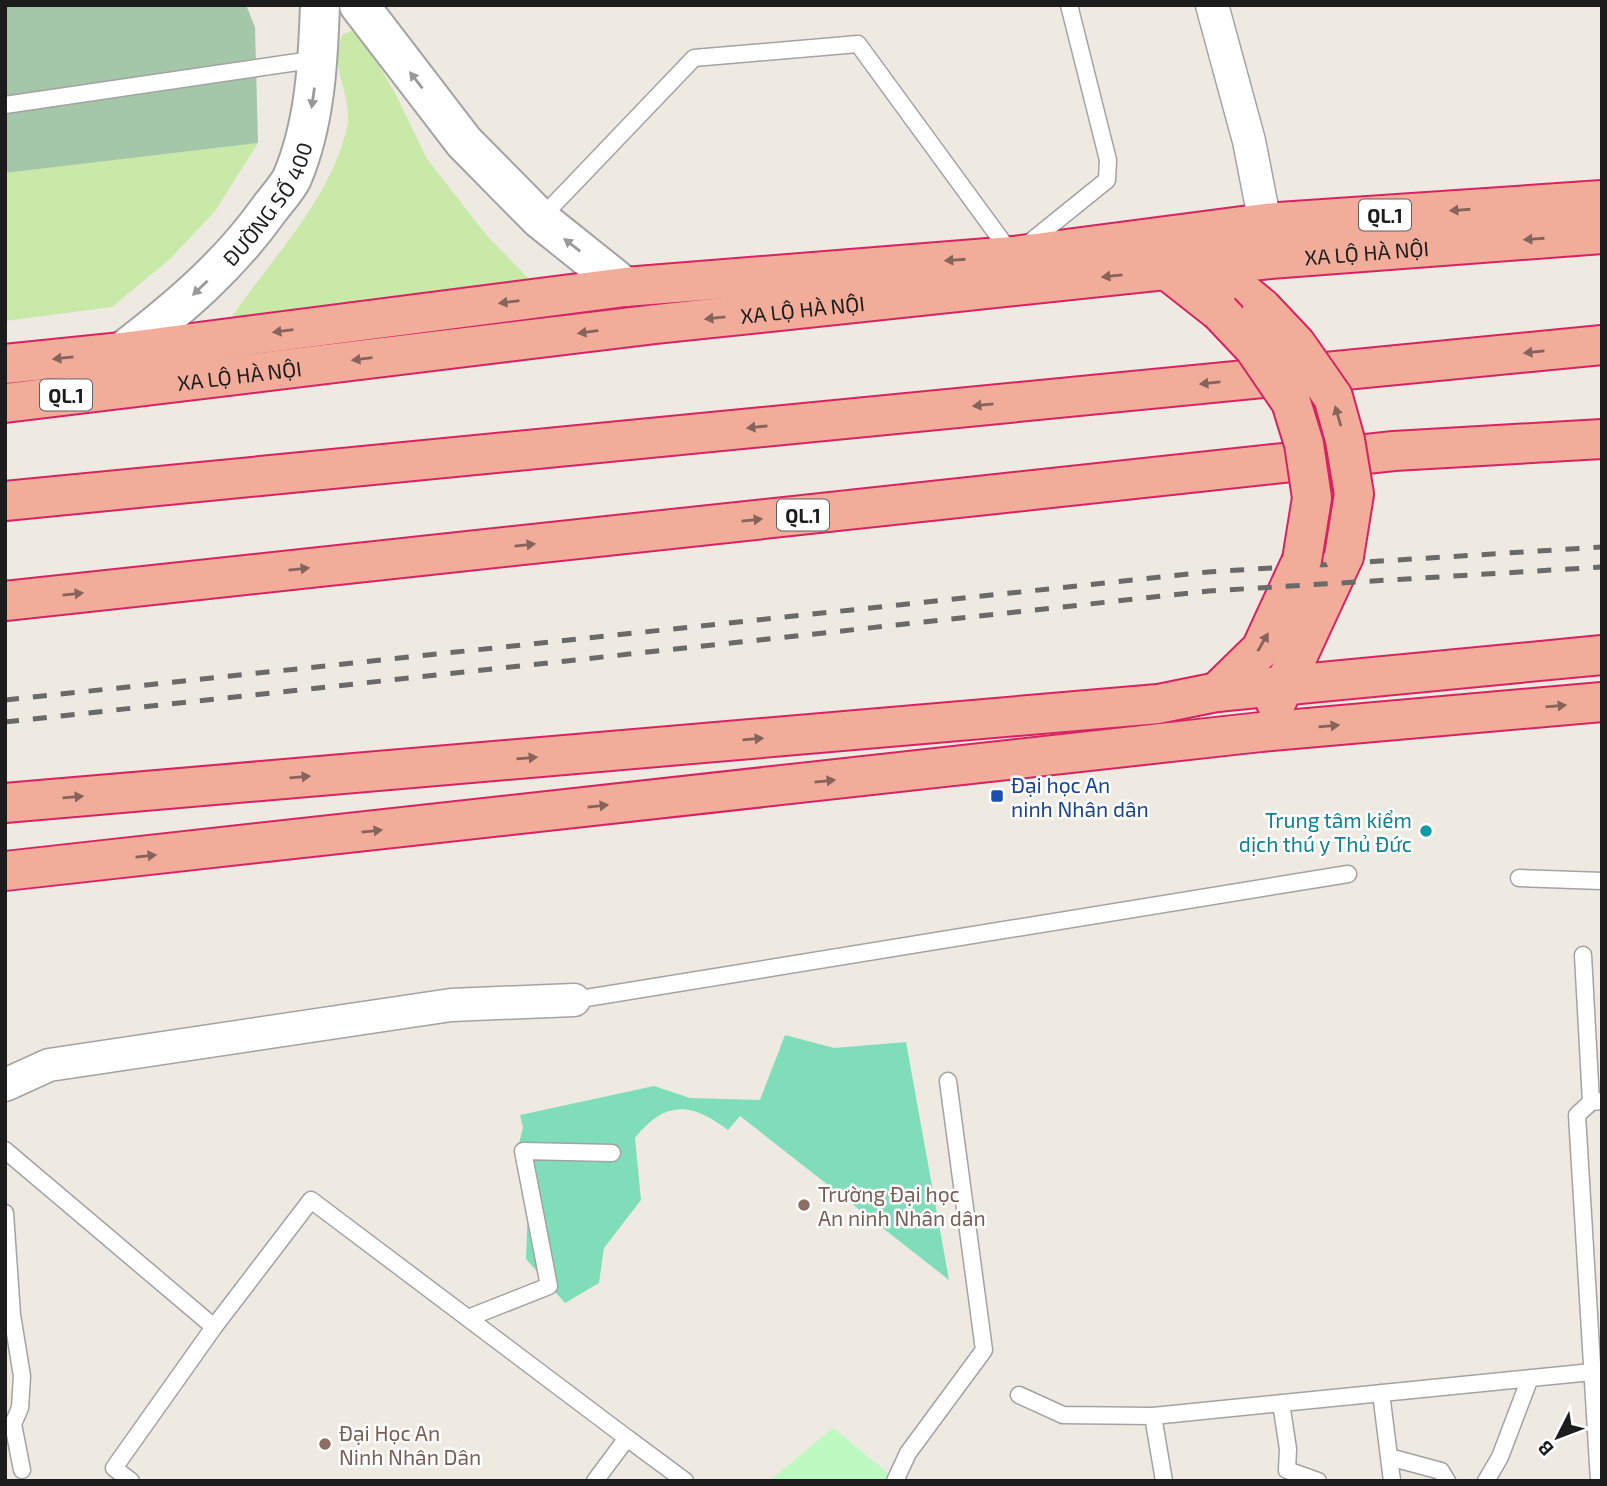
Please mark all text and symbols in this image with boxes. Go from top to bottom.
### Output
one-way arrow [409,71,424,89]
one-way arrow [307,87,318,109]
street label: ĐƯỜNG SỐ 400 [217,139,316,270]
road number: QL.1 [1359,200,1411,230]
one-way arrow [1449,204,1471,215]
one-way arrow [1522,234,1544,245]
street label: XA LỘ HÀ NỘI [1303,235,1430,269]
one-way arrow [563,237,581,252]
one-way arrow [944,255,966,266]
one-way arrow [1101,271,1123,282]
one-way arrow [192,280,209,296]
street label: XA LỘ HÀ NỘI [739,289,866,328]
one-way arrow [498,296,520,307]
one-way arrow [704,312,726,323]
one-way arrow [272,325,294,336]
one-way arrow [577,326,599,337]
one-way arrow [1523,347,1545,358]
one-way arrow [52,352,74,363]
one-way arrow [351,353,373,364]
street label: XA LỘ HÀ NỘI [176,355,303,395]
one-way arrow [1199,378,1221,389]
road number: QL.1 [40,380,92,410]
one-way arrow [972,400,994,411]
one-way arrow [1333,405,1343,426]
one-way arrow [746,422,768,433]
road number: QL.1 [777,500,829,530]
one-way arrow [741,515,763,526]
one-way arrow [515,539,537,550]
one-way arrow [288,564,310,575]
one-way arrow [62,588,84,599]
one-way arrow [1257,633,1269,652]
one-way arrow [1545,700,1567,711]
one-way arrow [1319,720,1341,731]
one-way arrow [743,733,765,744]
one-way arrow [516,752,538,763]
one-way arrow [289,772,311,783]
place label: Đại học An ninh Nhân dân [1011,772,1149,821]
one-way arrow [814,776,836,787]
marker: Đại học An ninh Nhân dân [989,788,1005,804]
one-way arrow [62,791,84,802]
one-way arrow [588,801,610,812]
place label: Trung tâm kiểm dịch thú y Thủ Đức [1239,807,1412,856]
marker: Trung tâm kiểm dịch thú y Thủ Đức [1418,823,1434,839]
one-way arrow [361,825,383,836]
one-way arrow [135,850,157,861]
place label: Trường Đại học An ninh Nhân dân [818,1181,986,1230]
marker: Trường Đại học An ninh Nhân dân [796,1197,812,1213]
north arrow [1523,1402,1593,1472]
place label: Đại Học An Ninh Nhân Dân [339,1420,481,1469]
marker: Đại Học An Ninh Nhân Dân [317,1436,333,1452]
text: B [1532,1436,1558,1461]

